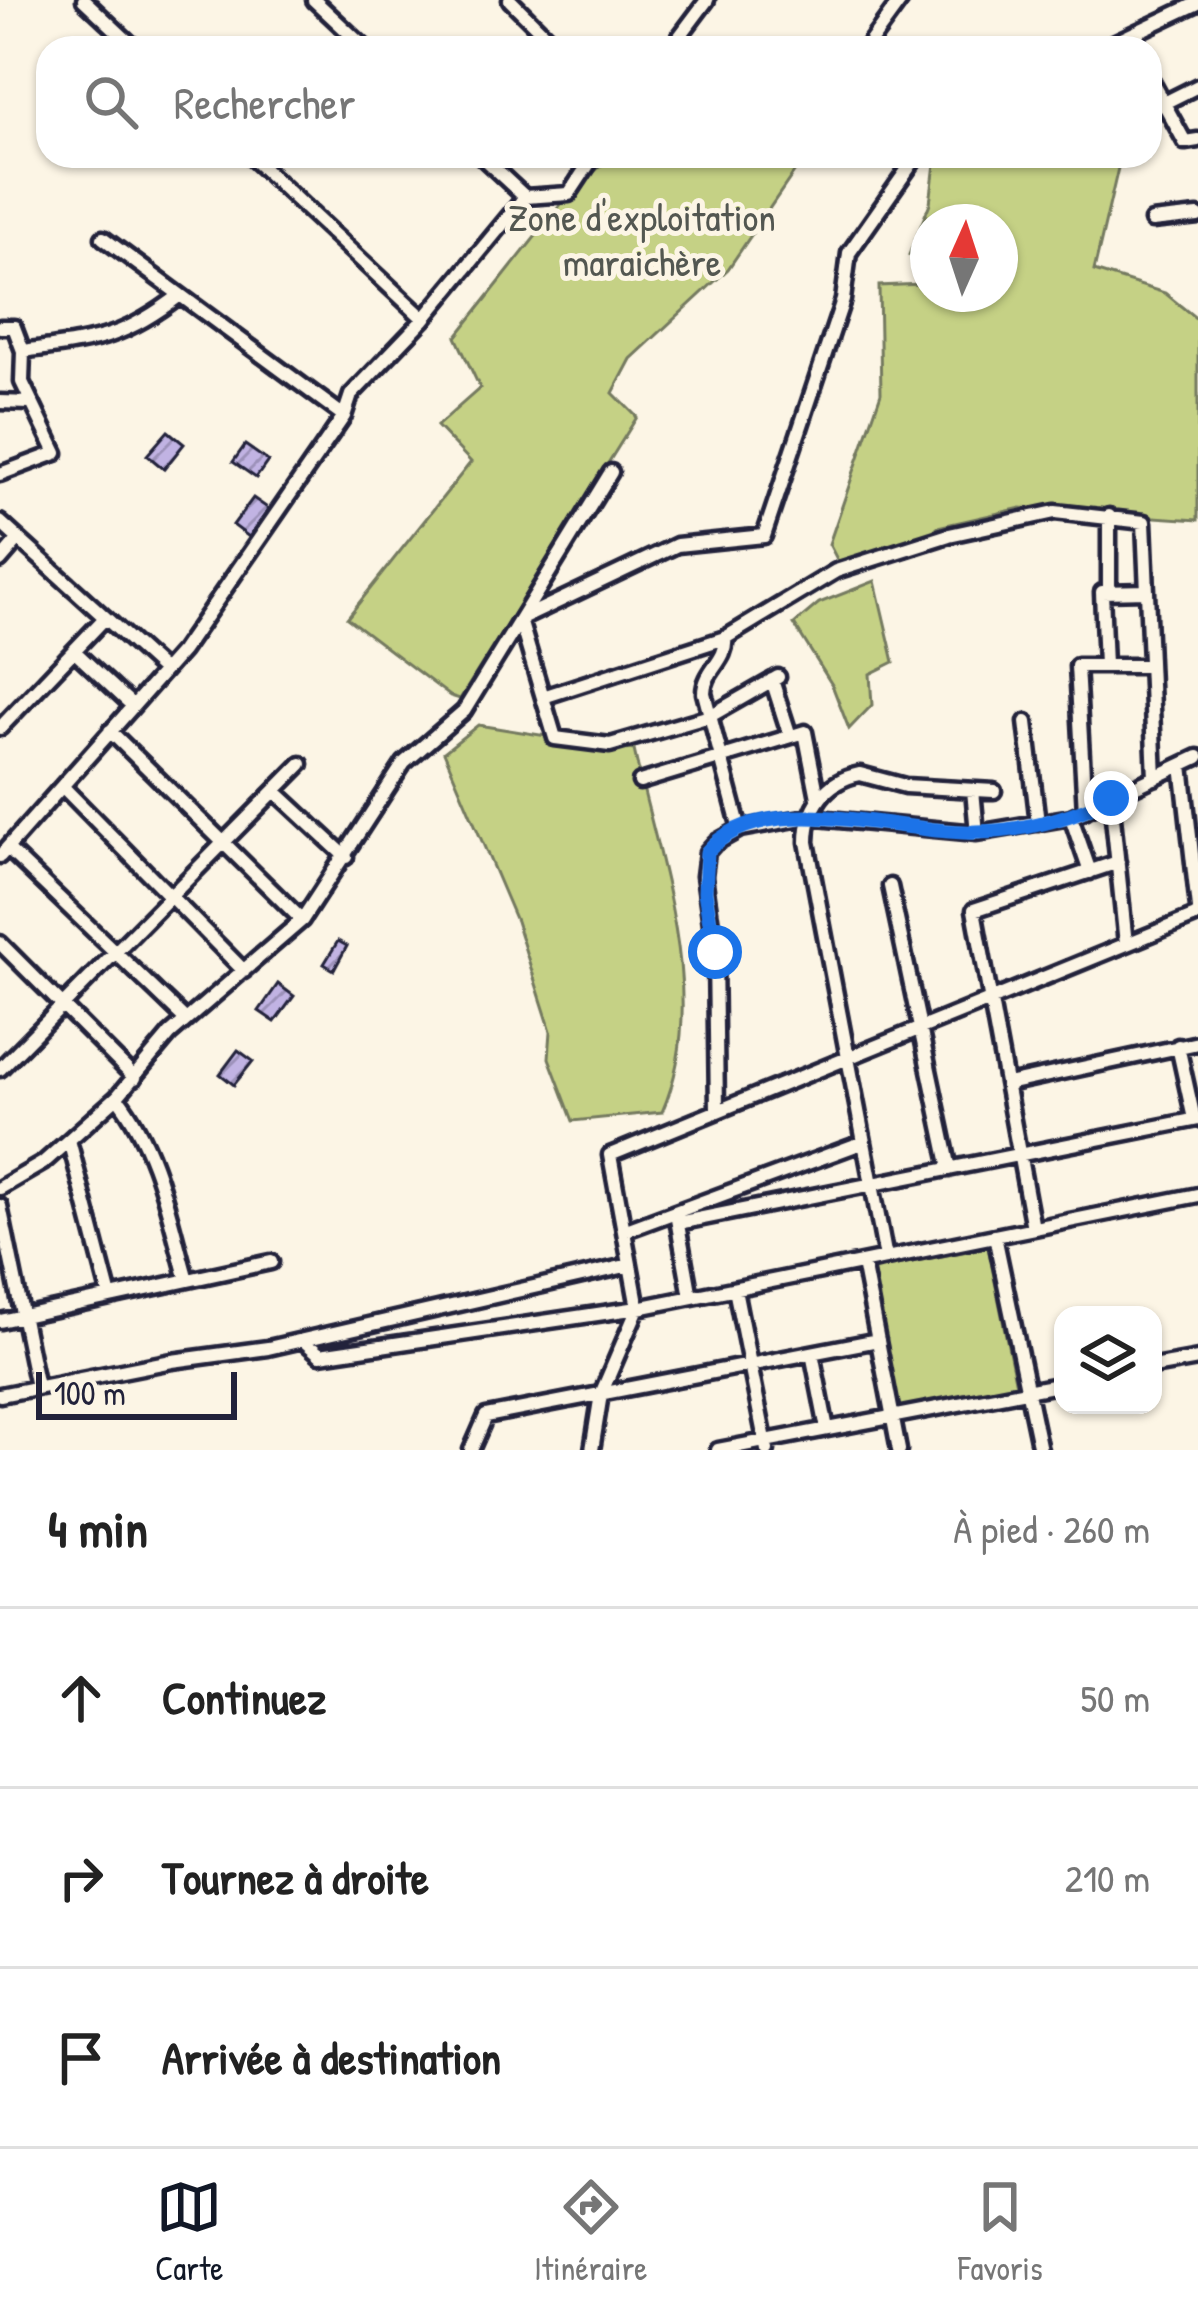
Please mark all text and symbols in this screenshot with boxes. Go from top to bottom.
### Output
search box [36,36,1162,168]
icon: search [78,69,144,135]
text: Rechercher [174,72,356,133]
park label: Zone d'exploitation maraichère [508,190,776,288]
north arrow [910,204,1018,312]
route end [1084,771,1138,825]
route start [688,925,742,979]
map controls [1054,1306,1162,1414]
button: layers [1054,1306,1162,1414]
scale bar [36,1366,237,1419]
text: 100 m [54,1371,126,1415]
text: 4 min [48,1494,148,1563]
text: À pied · 260 m [953,1502,1150,1555]
icon: ahead [48,1665,114,1731]
text: Continuez [162,1667,326,1728]
text: 50 m [1081,1671,1150,1724]
icon: right [48,1845,114,1911]
text: Tournez à droite [162,1847,429,1908]
text: 210 m [1065,1851,1150,1904]
icon: arrive [48,2025,114,2091]
text: Arrivée à destination [162,2027,501,2088]
tab: Carte [155,2174,224,2290]
tab: Itinéraire [534,2174,648,2290]
tab: Favoris [958,2174,1043,2290]

